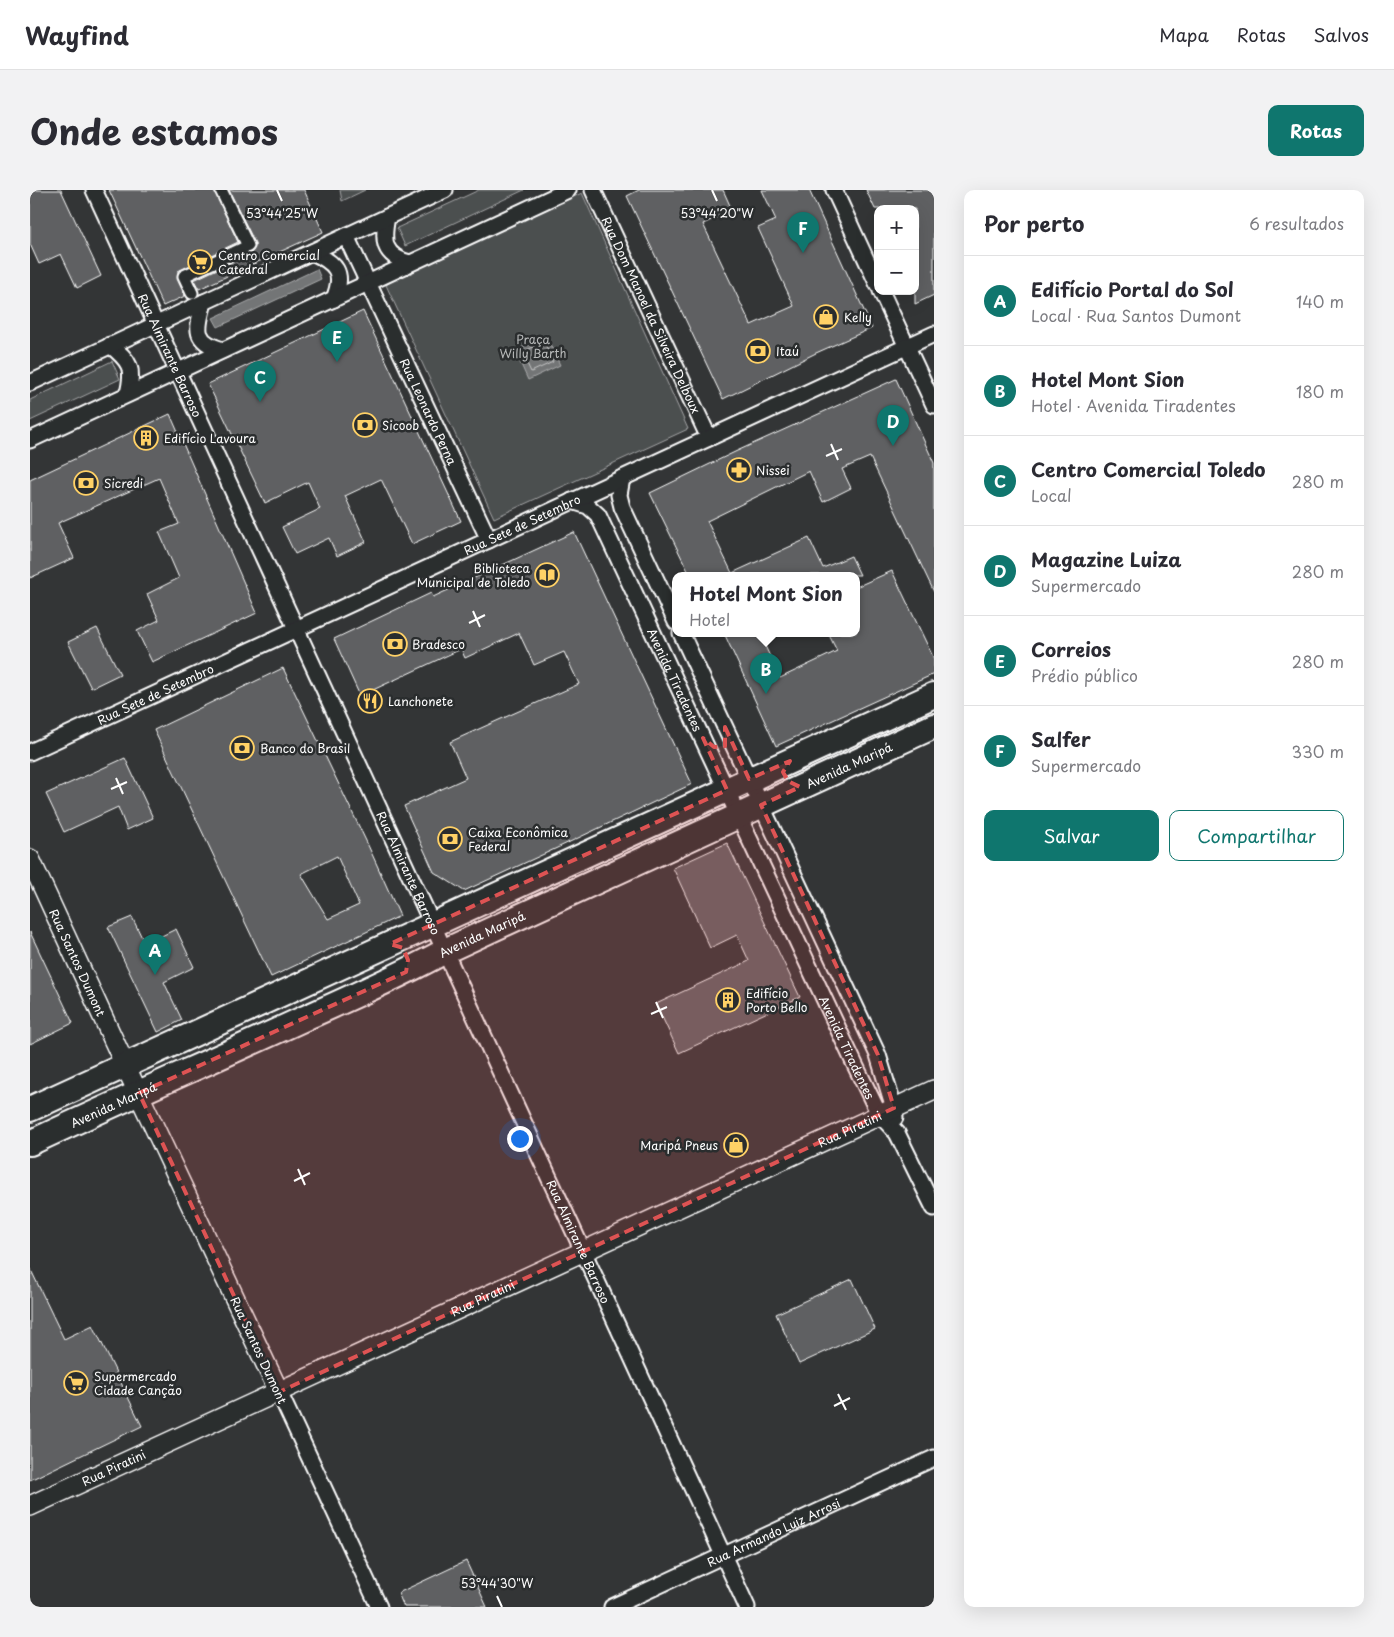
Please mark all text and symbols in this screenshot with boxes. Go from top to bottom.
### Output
text: Wayfind [25,17,129,53]
text: Mapa [1159,21,1209,48]
text: Rotas [1237,21,1286,48]
text: Salvos [1314,21,1369,48]
text: Onde estamos [30,104,278,157]
button: Rotas [1268,105,1364,156]
text: 53°44'25"W [246,204,319,222]
text: 53°44'20"W [680,204,754,222]
map controls [874,205,919,295]
button: + [874,205,919,250]
text: Por perto [984,207,1084,239]
text: 6 resultados [1249,211,1344,235]
pin: F [787,212,819,253]
street label: Rua Dom Manoel da Silveira Delboux [598,214,705,417]
place label: Centro Comercial Catedral [218,246,320,278]
supermarket icon: Centro Comercial Catedral [187,249,213,275]
button: − [874,250,919,295]
text: Edifício Portal do Sol [1031,275,1234,303]
text: A [994,289,1006,313]
text: 140 m [1296,289,1344,313]
street label: Rua Almirante Barroso [134,291,207,420]
text: Local · Rua Santos Dumont [1031,303,1241,327]
shop icon: Kelly [813,304,839,330]
place label: Kelly [844,308,872,326]
pin: E [321,321,353,362]
park label: Praça Willy Barth [500,330,566,362]
bank icon: Itaú [745,338,771,364]
place label: Itaú [776,342,799,360]
street label: Rua Leonardo Perna [396,355,462,468]
pin: C [244,361,276,402]
text: Hotel Mont Sion [1031,365,1185,393]
text: B [995,379,1005,403]
text: 180 m [1296,379,1344,403]
text: Hotel · Avenida Tiradentes [1031,393,1236,417]
pin: D [877,405,909,446]
bank icon: Sicoob [352,412,378,438]
place label: Sicoob [382,416,419,434]
building icon: Edifício Lavoura [133,425,159,451]
place label: Edifício Lavoura [164,429,256,447]
text: Centro Comercial Toledo [1031,455,1266,483]
pharmacy icon: Nissei [726,457,752,483]
place label: Nissei [756,461,790,479]
text: C [994,469,1006,493]
text: 280 m [1292,469,1344,493]
bank icon: Sicredi [73,470,99,496]
place label: Sicredi [104,474,143,492]
text: Local [1031,483,1072,507]
street label: Rua Sete de Setembro [461,490,583,559]
text: Magazine Luiza [1031,545,1182,573]
place label: Biblioteca Municipal de Toledo [417,559,531,591]
text: D [994,559,1006,583]
text: 280 m [1292,559,1344,583]
library icon: Biblioteca Municipal de Toledo [534,562,560,588]
popup [672,572,860,637]
text: Supermercado [1031,573,1141,597]
text: Hotel Mont Sion [689,579,843,607]
text: Hotel [689,607,730,631]
street label: Avenida Tiradentes [643,625,707,735]
bank icon: Bradesco [382,631,408,657]
place label: Bradesco [412,635,465,653]
text: Correios [1031,635,1111,663]
text: E [995,649,1005,673]
text: 280 m [1292,649,1344,673]
pin: B [750,653,782,694]
street label: Rua Sete de Setembro [94,659,217,729]
text: Prédio público [1031,663,1138,687]
restaurant icon: Lanchonete [357,688,383,714]
place label: Lanchonete [388,692,454,710]
text: Salfer [1031,725,1091,753]
bank icon: Banco do Brasil [229,735,255,761]
street label: Avenida Maripá [803,737,895,793]
place label: Banco do Brasil [260,739,350,757]
text: F [995,739,1005,763]
text: 330 m [1291,739,1344,763]
text: Supermercado [1031,753,1141,777]
street label: Rua Almirante Barroso [372,808,445,938]
button: Salvar [984,810,1159,861]
button: Compartilhar [1169,810,1344,861]
place label: Caixa Econômica Federal [468,823,569,855]
bank icon: Caixa Econômica Federal [437,826,463,852]
street label: Rua Santos Dumont [45,906,110,1019]
street label: Avenida Maripá [436,906,528,962]
pin: A [139,934,171,975]
place label: Edifício Porto Bello [746,984,808,1016]
building icon: Edifício Porto Bello [715,987,741,1013]
street label: Avenida Tiradentes [815,993,879,1102]
street label: Avenida Maripá [67,1077,160,1132]
street label: Rua Piratini [815,1106,884,1151]
your location [507,1126,533,1152]
shop icon: Maripá Pneus [723,1132,749,1158]
place label: Maripá Pneus [640,1136,719,1154]
street label: Rua Almirante Barroso [542,1177,615,1307]
street label: Rua Piratini [448,1275,517,1320]
street label: Rua Santos Dumont [226,1293,292,1407]
place label: Supermercado Cidade Canção [94,1367,182,1399]
supermarket icon: Supermercado Cidade Canção [63,1370,89,1396]
street label: Rua Piratini [79,1445,148,1490]
street label: Rua Armando Luiz Arrosi [704,1494,843,1571]
text: 53°44'30"W [461,1574,534,1592]

